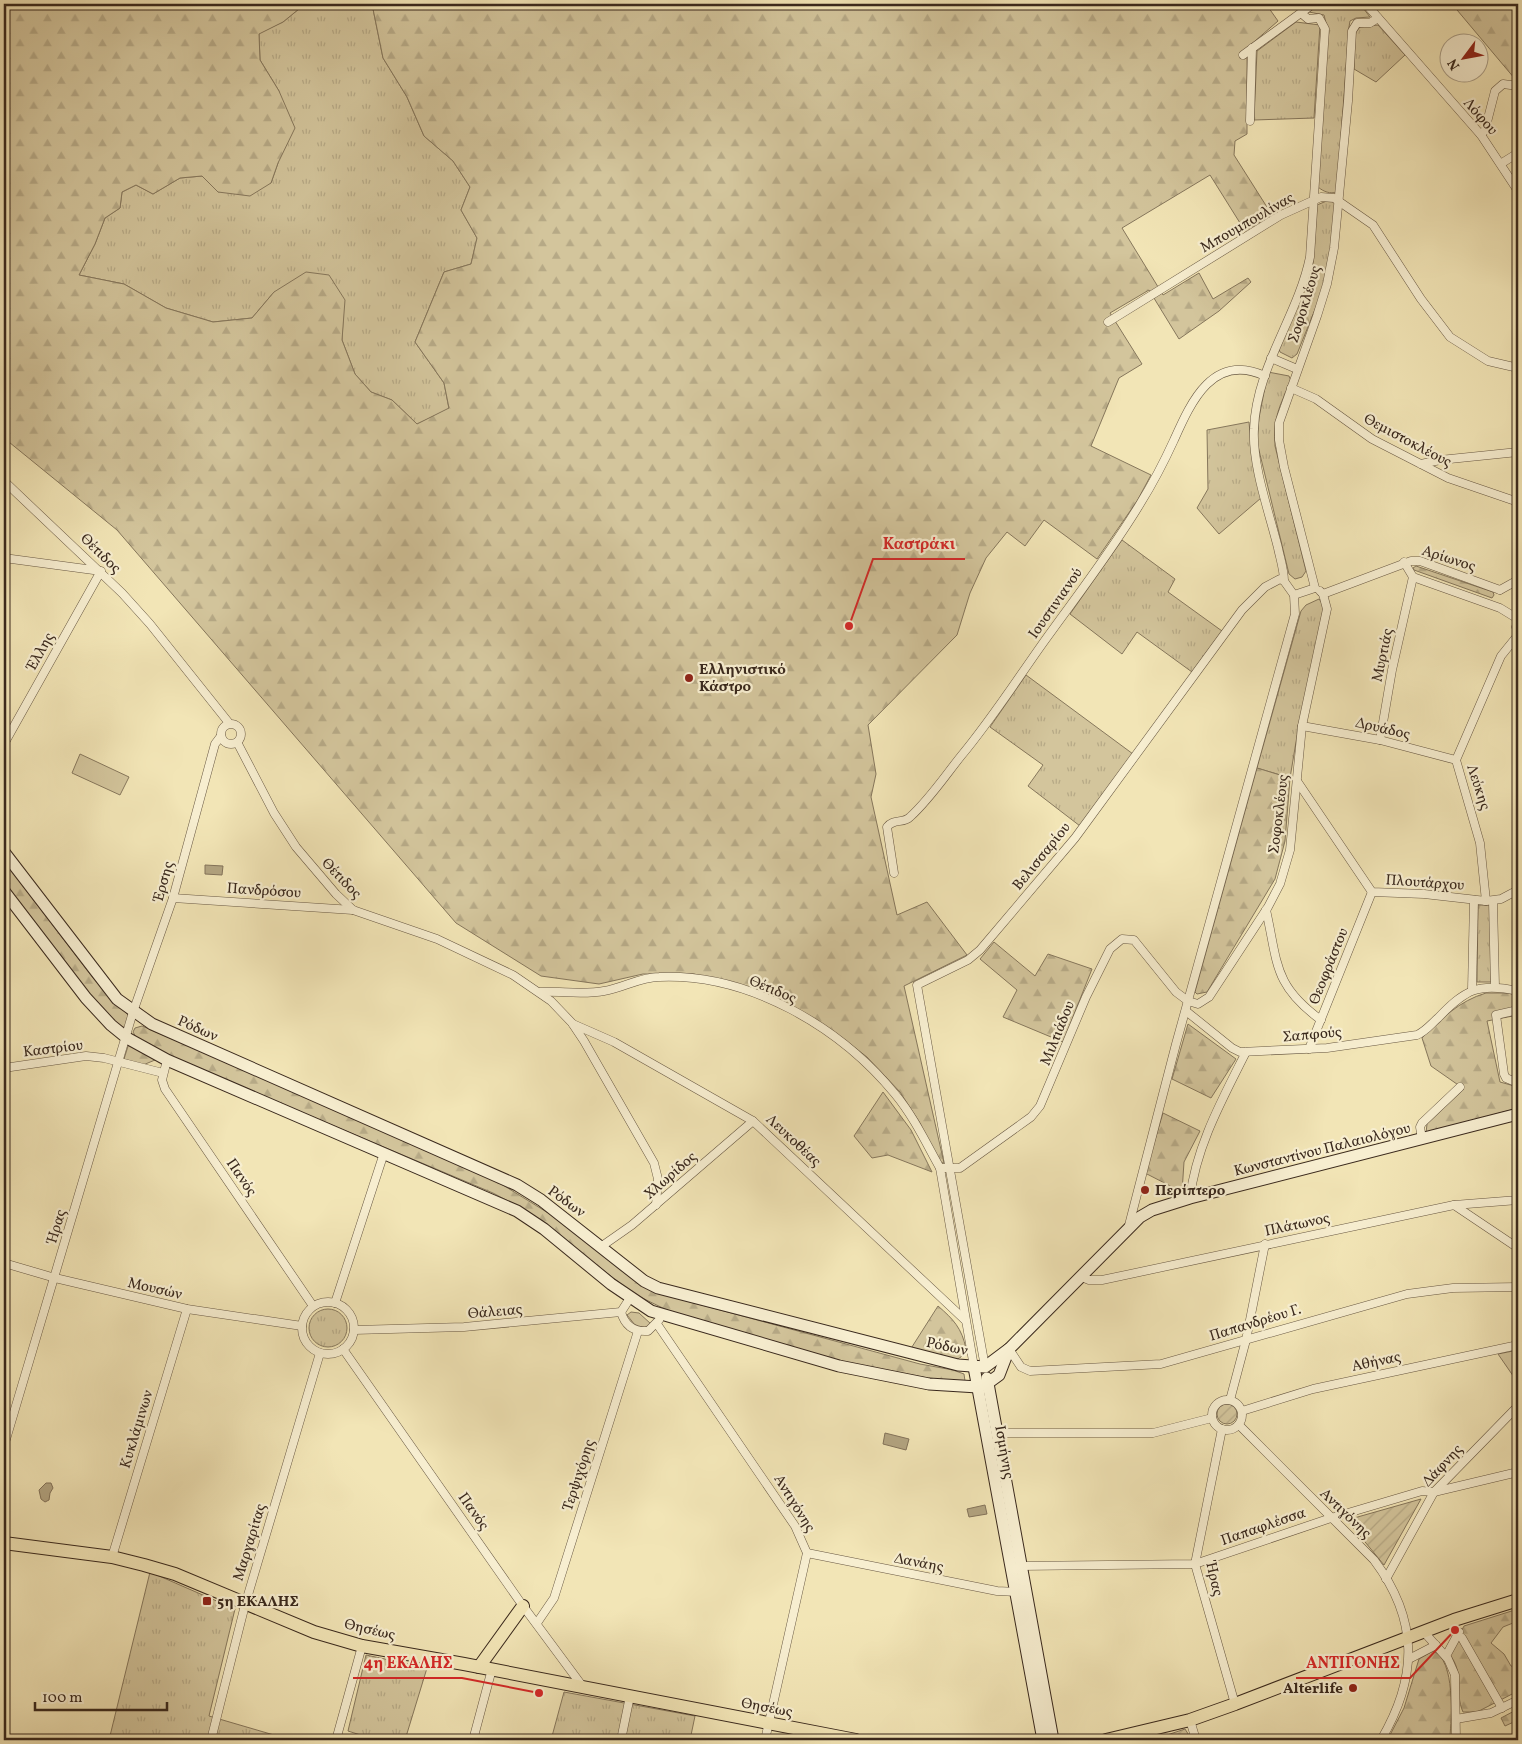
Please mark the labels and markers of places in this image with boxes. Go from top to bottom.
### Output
callout: Καστράκι [873,528,965,559]
place label: Ελληνιστικό Κάστρο [699,660,786,698]
marker: Ελληνιστικό Κάστρο [683,672,695,684]
place label: Περίπτερο [1155,1181,1226,1202]
marker: Περίπτερο [1139,1184,1151,1196]
place label: 5η ΕΚΑΛΗΣ [217,1592,299,1613]
marker: 5η ΕΚΑΛΗΣ [201,1595,213,1607]
callout: 4η ΕΚΑΛΗΣ [353,1647,462,1678]
callout: ΑΝΤΙΓΟΝΗΣ [1296,1647,1410,1678]
place label: Alterlife [1283,1679,1343,1700]
marker: Alterlife [1347,1682,1359,1694]

